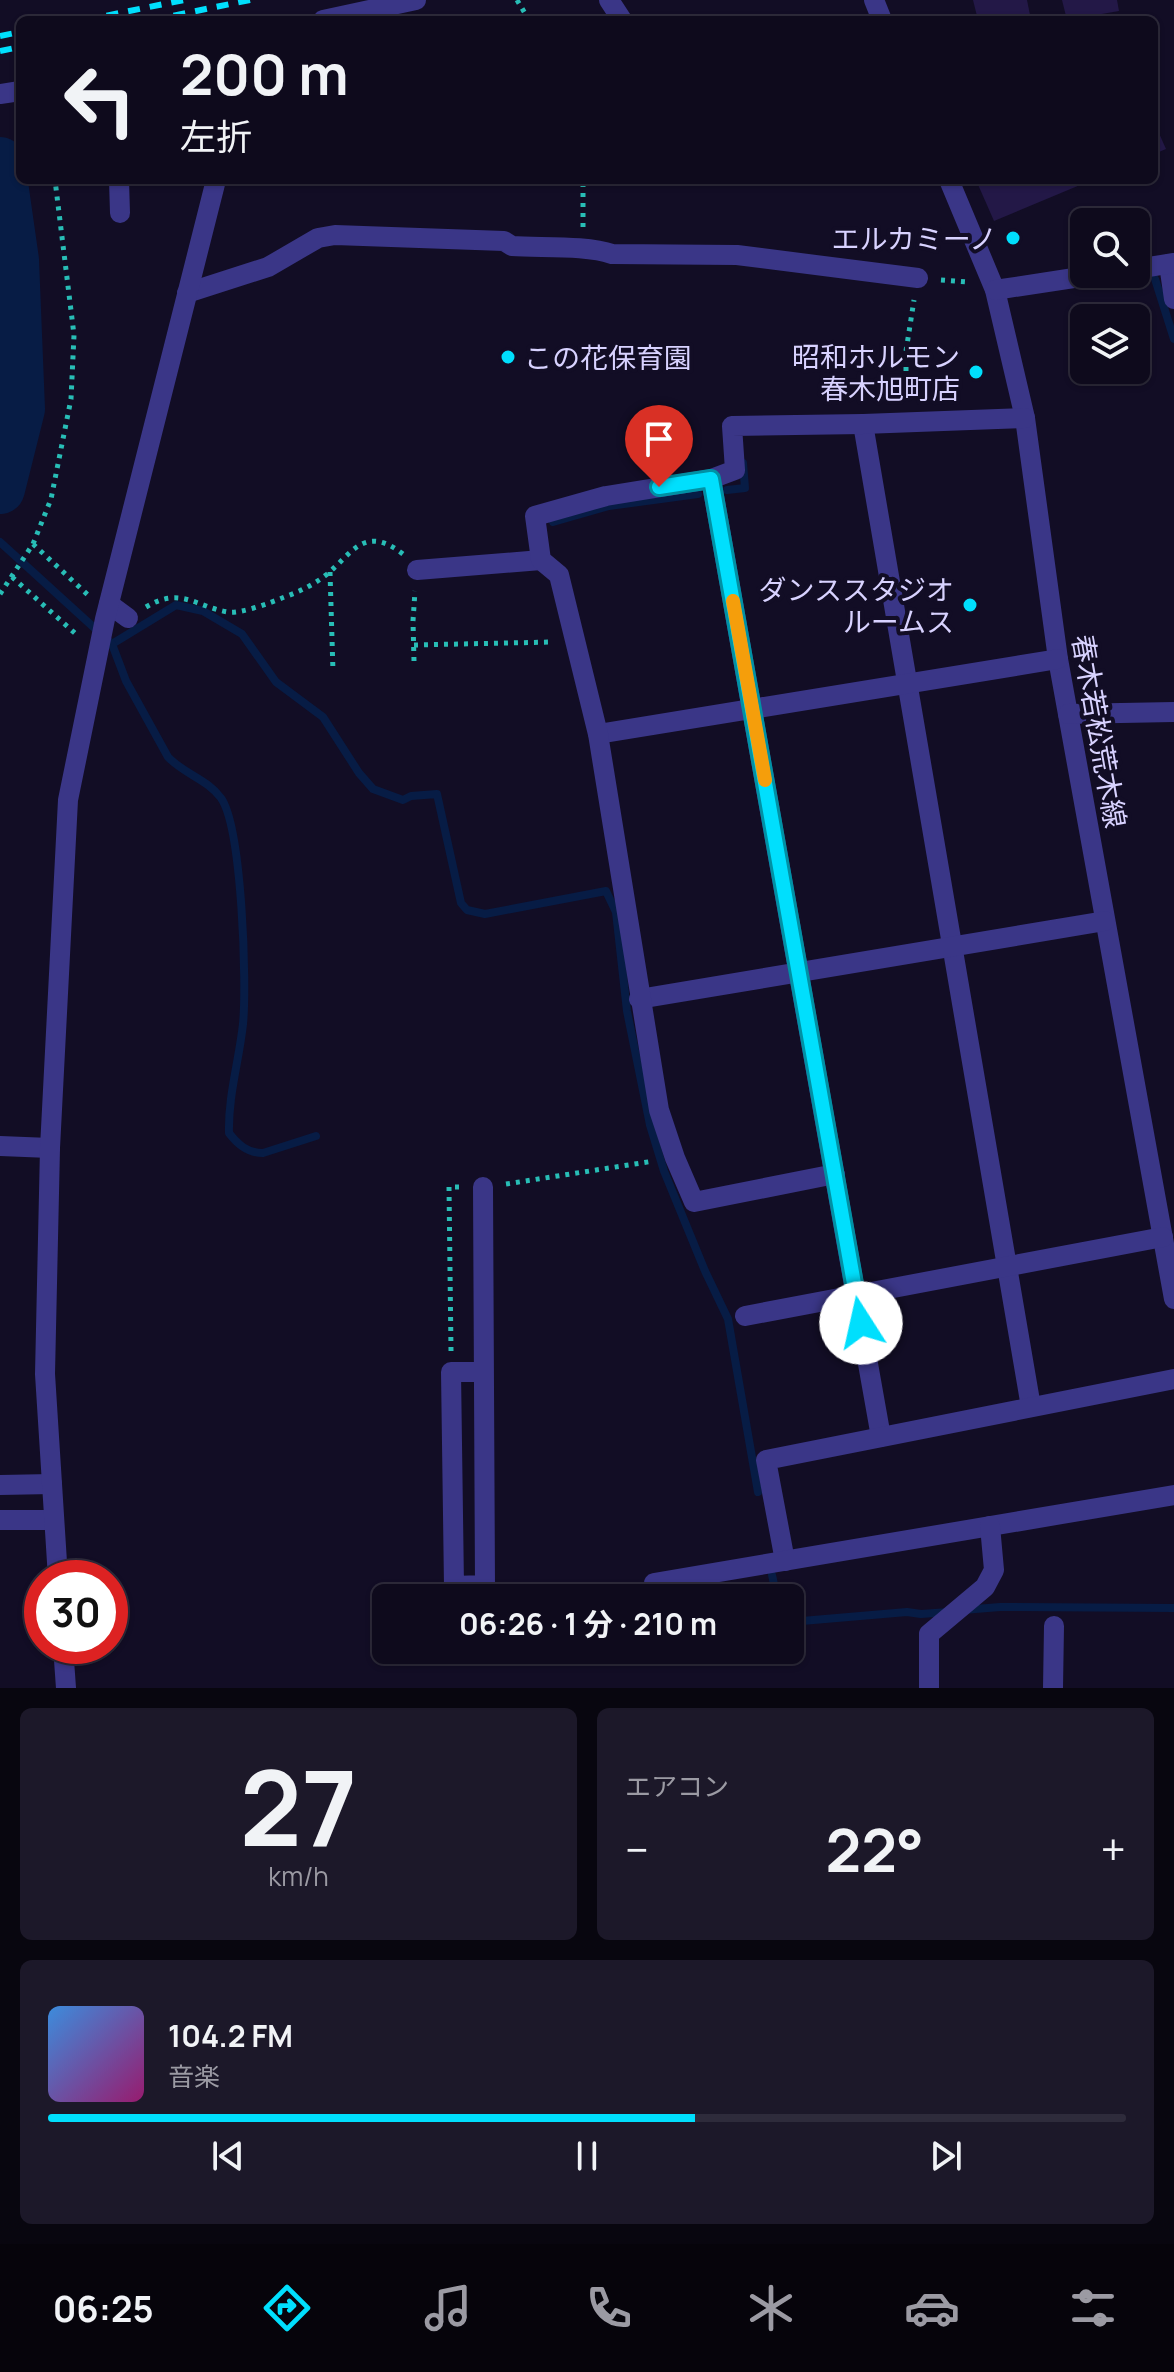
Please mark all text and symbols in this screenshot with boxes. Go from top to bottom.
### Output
text: 200 m [180,35,349,112]
icon: left [48,48,152,152]
text: 左折 [180,112,252,161]
map controls [1070,208,1150,384]
button: search [1070,208,1150,288]
place label: エルカミーノ [832,219,997,257]
marker: エルカミーノ [1004,229,1022,247]
button: layers [1070,304,1150,384]
place label: 昭和ホルモン 春木旭町店 [792,337,960,407]
place label: この花保育園 [524,338,692,376]
marker: この花保育園 [499,348,517,366]
marker: 昭和ホルモン 春木旭町店 [967,363,985,381]
pin [625,405,693,487]
icon: arrive [637,417,681,461]
place label: ダンススタジオ ルームス [759,570,954,640]
marker: ダンススタジオ ルームス [961,596,979,614]
street label: 春木若松荒木線 [1064,631,1136,831]
position arrow [819,1281,903,1365]
speed limit sign: 30 [24,1560,128,1664]
text: 06:26 · 1 分 · 210 m [459,1603,717,1644]
text: 27 [240,1735,357,1877]
text: エアコン [625,1768,729,1804]
text: 22° [825,1808,924,1890]
text: − [625,1819,649,1879]
text: + [1101,1819,1126,1879]
text: km/h [268,1858,329,1894]
text: 104.2 FM [168,2015,293,2056]
text: 音楽 [168,2058,220,2094]
icon: previous [206,2134,250,2178]
icon: pause [565,2134,609,2178]
icon: next [924,2134,968,2178]
icon: directions [259,2280,315,2336]
icon: music [420,2280,476,2336]
icon: phone [581,2280,637,2336]
icon: climate [743,2280,799,2336]
icon: car [904,2280,960,2336]
icon: filters [1065,2280,1121,2336]
text: 06:25 [53,2284,154,2333]

